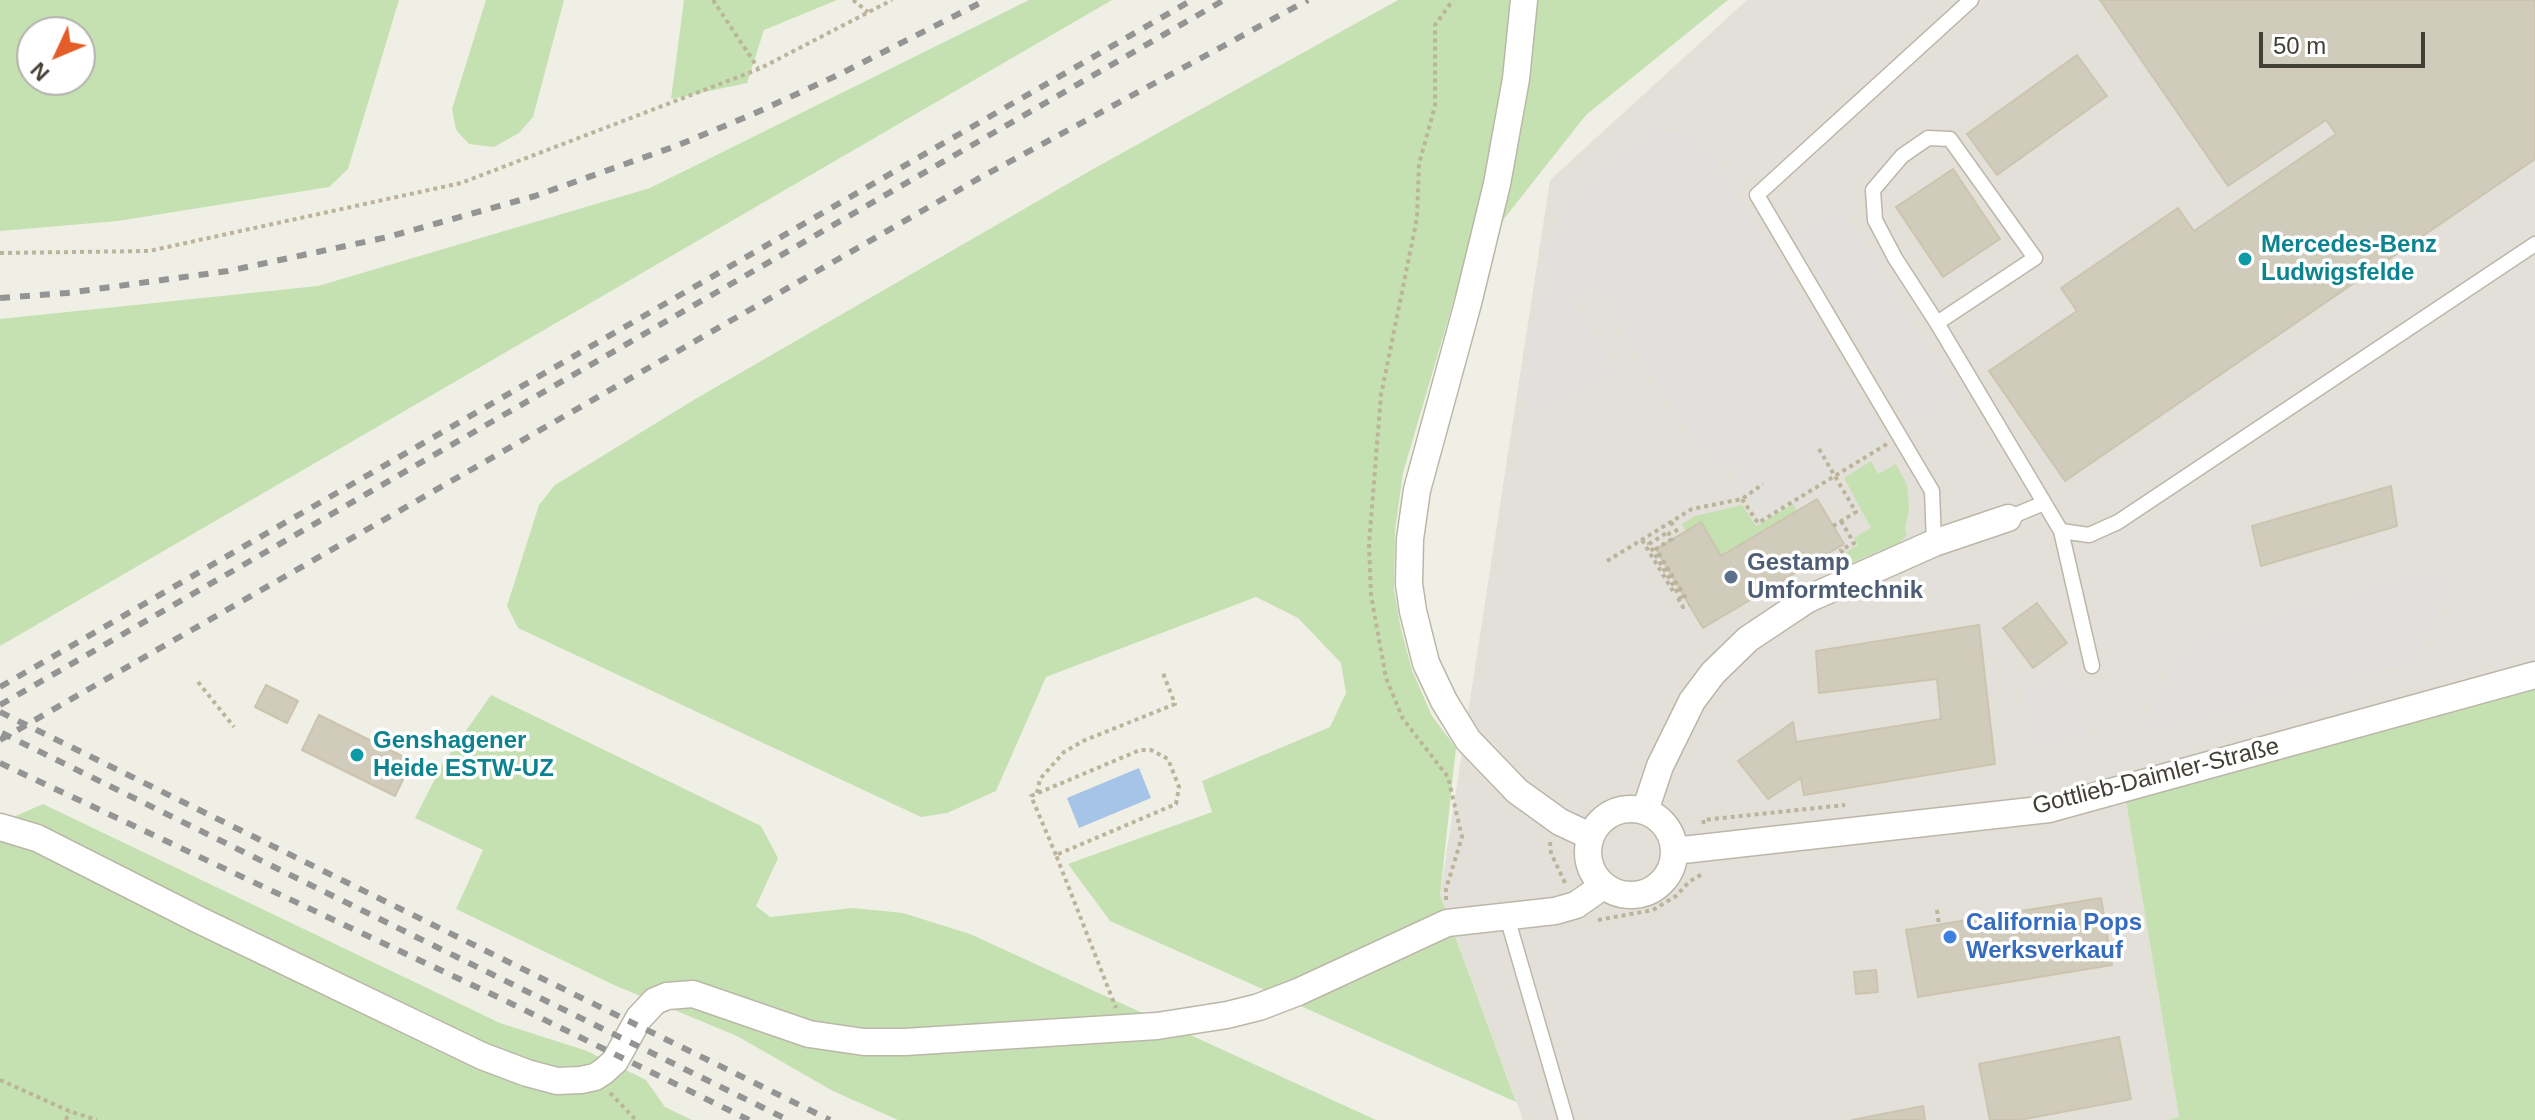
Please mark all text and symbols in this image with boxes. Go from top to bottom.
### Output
north arrow [16,16,96,96]
scale bar [2263,16,2429,66]
text: 50 m [2273,32,2326,59]
text: N [25,57,54,86]
place label: Mercedes-Benz Ludwigsfelde [2261,231,2437,287]
marker: Mercedes-Benz Ludwigsfelde [2236,250,2254,268]
place label: Gestamp Umformtechnik [1747,549,1923,605]
marker: Gestamp Umformtechnik [1722,568,1740,586]
place label: Genshagener Heide ESTW-UZ [373,727,554,783]
street label: Gottlieb-Daimler-Straße [2030,732,2282,822]
marker: Genshagener Heide ESTW-UZ [348,746,366,764]
place label: California Pops Werksverkauf [1966,909,2142,965]
marker: California Pops Werksverkauf [1941,928,1959,946]

